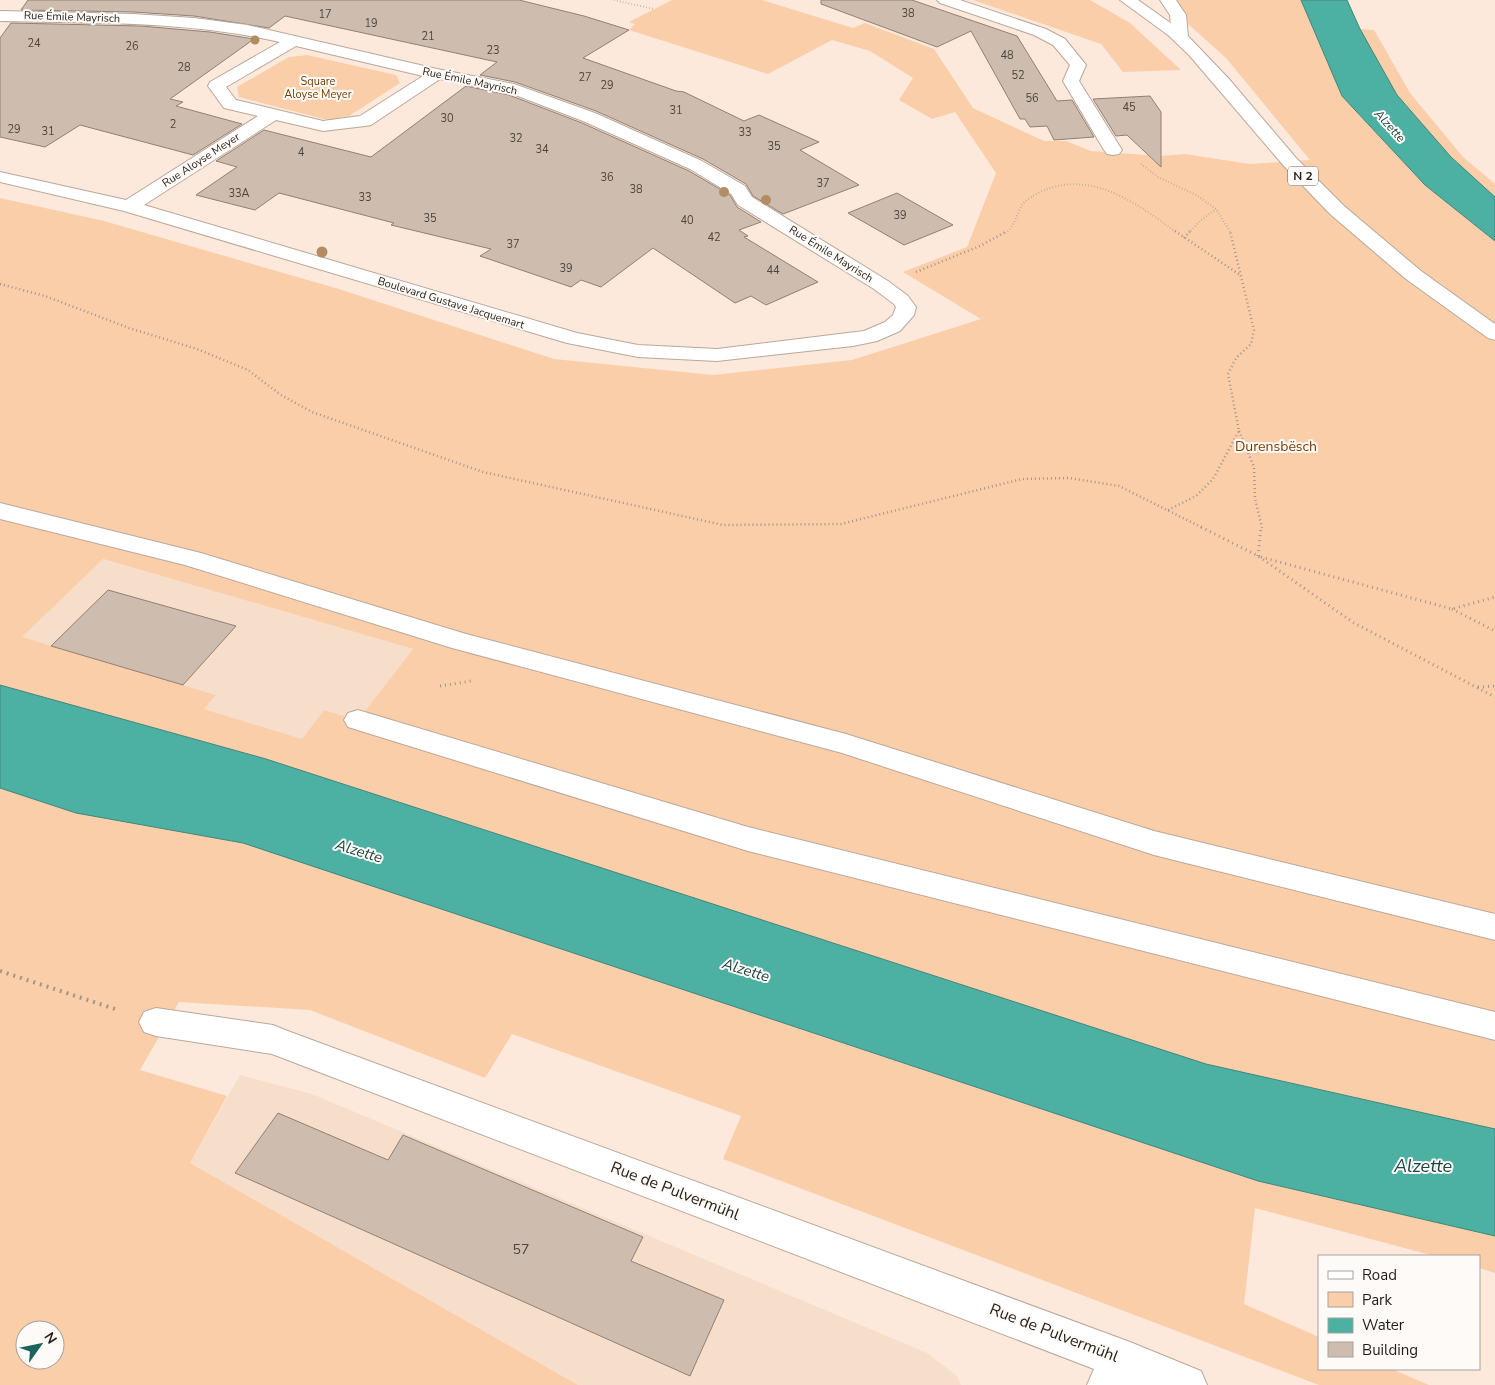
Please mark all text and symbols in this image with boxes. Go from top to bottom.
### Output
house number: 38 [901,6,915,21]
street label: Rue Émile Mayrisch [24,7,120,26]
house number: 17 [318,7,332,22]
house number: 19 [364,16,378,31]
house number: 21 [421,29,435,44]
house number: 24 [27,36,41,51]
house number: 26 [125,39,139,54]
house number: 23 [486,43,500,58]
house number: 48 [1000,48,1014,63]
house number: 28 [177,60,191,75]
street label: Rue Émile Mayrisch [421,63,519,98]
house number: 52 [1011,68,1025,83]
house number: 27 [578,70,592,85]
park label: Square Aloyse Meyer [284,74,352,102]
house number: 29 [600,78,614,93]
house number: 56 [1025,91,1039,106]
house number: 45 [1122,100,1136,115]
house number: 31 [669,103,683,118]
water label: Alzette [1370,106,1409,146]
house number: 30 [440,111,454,126]
house number: 2 [170,117,176,132]
house number: 29 [7,122,21,137]
house number: 31 [41,124,55,139]
house number: 33 [738,125,752,140]
street label: Rue Aloyse Meyer [159,129,243,191]
house number: 32 [509,131,523,146]
house number: 35 [767,139,781,154]
house number: 34 [535,142,549,157]
house number: 4 [298,145,305,160]
road number: N 2 [1288,167,1318,186]
house number: 36 [600,170,614,185]
house number: 37 [816,176,830,191]
house number: 38 [629,182,643,197]
house number: 33A [228,186,250,201]
house number: 33 [358,190,372,205]
house number: 39 [893,208,907,223]
house number: 35 [423,211,437,226]
house number: 40 [680,213,694,228]
street label: Rue Émile Mayrisch [786,221,876,286]
house number: 42 [707,230,721,245]
house number: 37 [506,237,520,252]
house number: 39 [559,261,573,276]
house number: 44 [766,263,780,278]
street label: Boulevard Gustave Jacquemart [376,274,526,333]
park label: Durensbësch [1235,437,1317,456]
water label: Alzette [332,834,385,868]
water label: Alzette [719,953,772,987]
water label: Alzette [1393,1154,1452,1178]
street label: Rue de Pulvermühl [607,1156,743,1226]
house number: 57 [513,1240,529,1259]
legend [1318,1255,1480,1370]
text: Road [1362,1265,1397,1285]
text: Park [1362,1290,1392,1310]
street label: Rue de Pulvermühl [986,1298,1122,1368]
text: Water [1362,1315,1405,1335]
north arrow [15,1320,65,1370]
text: N [40,1329,61,1348]
text: Building [1362,1340,1418,1360]

